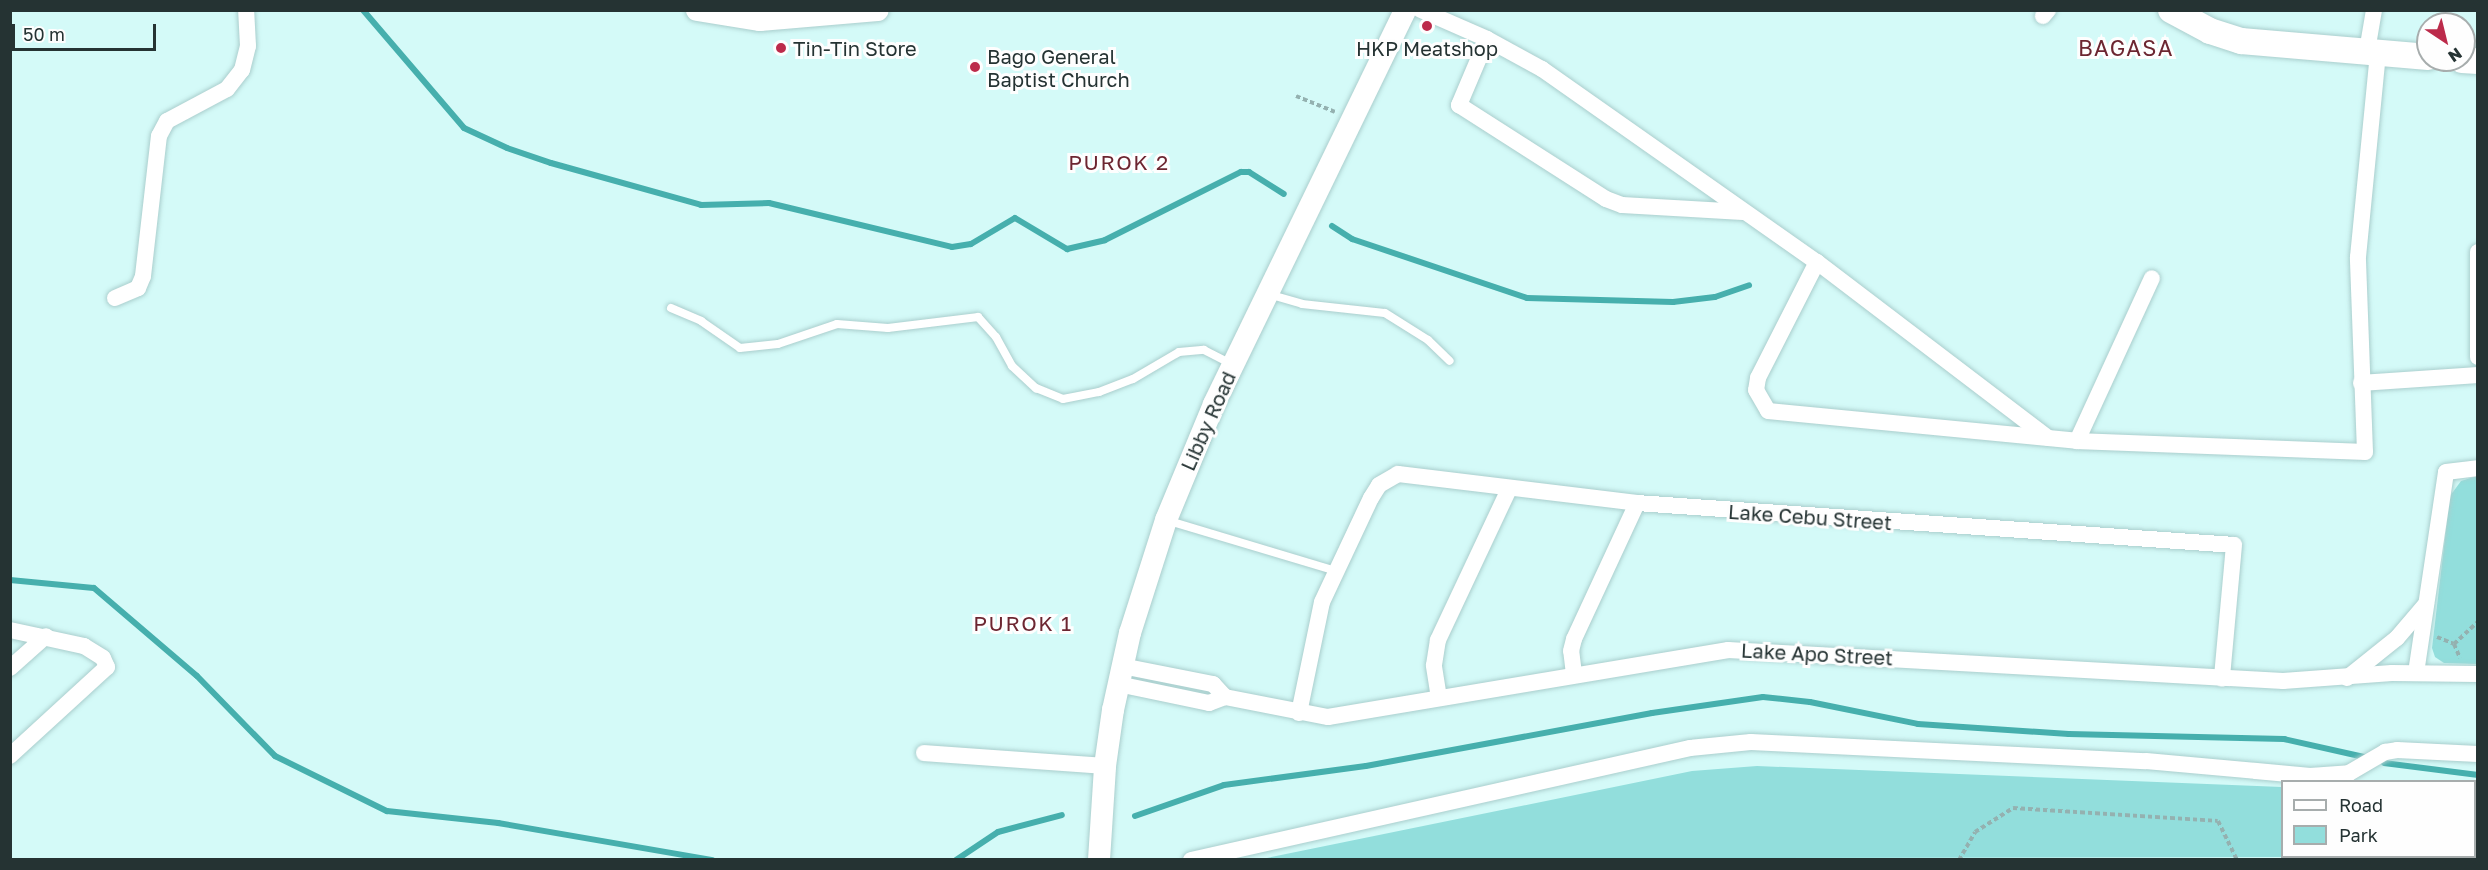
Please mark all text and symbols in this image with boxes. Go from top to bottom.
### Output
scale bar [15,12,159,50]
north arrow [2416,12,2476,72]
marker: HKP Meatshop [1420,19,1434,33]
text: 50 m [23,23,65,45]
district label: BAGASA [2078,35,2174,61]
place label: Tin-Tin Store [793,36,917,60]
place label: HKP Meatshop [1356,36,1498,60]
marker: Tin-Tin Store [774,41,788,55]
text: N [2444,43,2466,67]
place label: Bago General Baptist Church [987,44,1130,91]
marker: Bago General Baptist Church [968,60,982,74]
district label: PUROK 2 [1068,149,1170,175]
street label: Libby Road [1175,368,1241,474]
street label: Lake Cebu Street [1727,499,1893,535]
district label: PUROK 1 [973,610,1073,636]
street label: Lake Apo Street [1740,638,1894,670]
legend [2281,780,2476,858]
text: Road [2339,794,2383,816]
text: Park [2339,824,2378,846]

